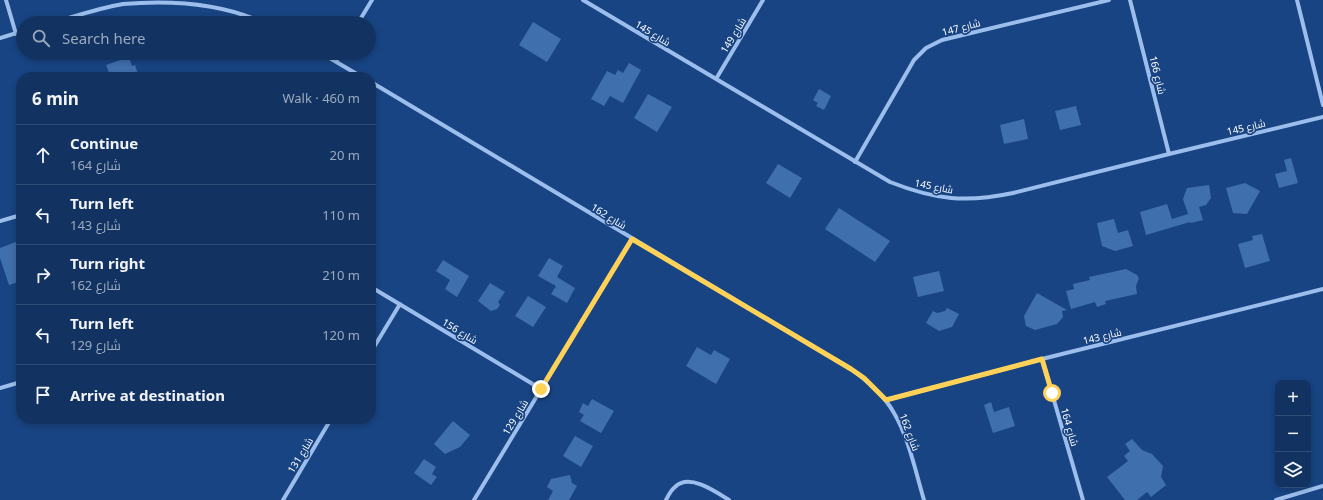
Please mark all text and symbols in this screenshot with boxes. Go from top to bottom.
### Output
street label: شارع 149 [717,15,749,55]
street label: شارع 147 [940,15,982,39]
search box [16,16,376,60]
street label: شارع 145 [633,17,673,49]
icon: search [30,27,52,49]
text: Search here [62,28,145,48]
street label: شارع 166 [1146,54,1170,96]
text: 6 min [32,87,79,110]
text: Walk · 460 m [282,89,360,107]
street label: شارع 145 [1225,116,1267,138]
text: Continue [70,133,138,153]
icon: ahead [32,144,54,166]
text: 20 m [330,146,360,164]
text: شارع 164 [70,156,121,174]
street label: شارع 145 [913,175,955,197]
text: Turn left [70,193,134,213]
street label: شارع 162 [589,200,629,232]
icon: left [32,204,54,226]
text: 110 m [322,206,360,224]
text: شارع 143 [70,216,121,234]
text: Turn right [70,253,145,273]
icon: right [32,264,54,286]
text: 210 m [322,266,360,284]
text: شارع 162 [70,276,121,294]
text: Turn left [70,313,134,333]
street label: شارع 156 [440,315,480,347]
icon: left [32,324,54,346]
street label: شارع 143 [1081,324,1123,348]
text: 120 m [322,326,360,344]
text: شارع 129 [70,336,121,354]
route end [532,380,550,398]
map controls [1275,380,1311,488]
button: + [1275,380,1311,416]
icon: arrive [32,384,54,406]
route start [1043,384,1061,402]
text: Arrive at destination [70,385,225,405]
street label: شارع 129 [499,397,531,437]
street label: شارع 164 [1058,406,1082,448]
street label: شارع 162 [896,411,924,453]
button: − [1275,416,1311,452]
street label: شارع 131 [284,435,316,475]
button: layers [1275,452,1311,488]

